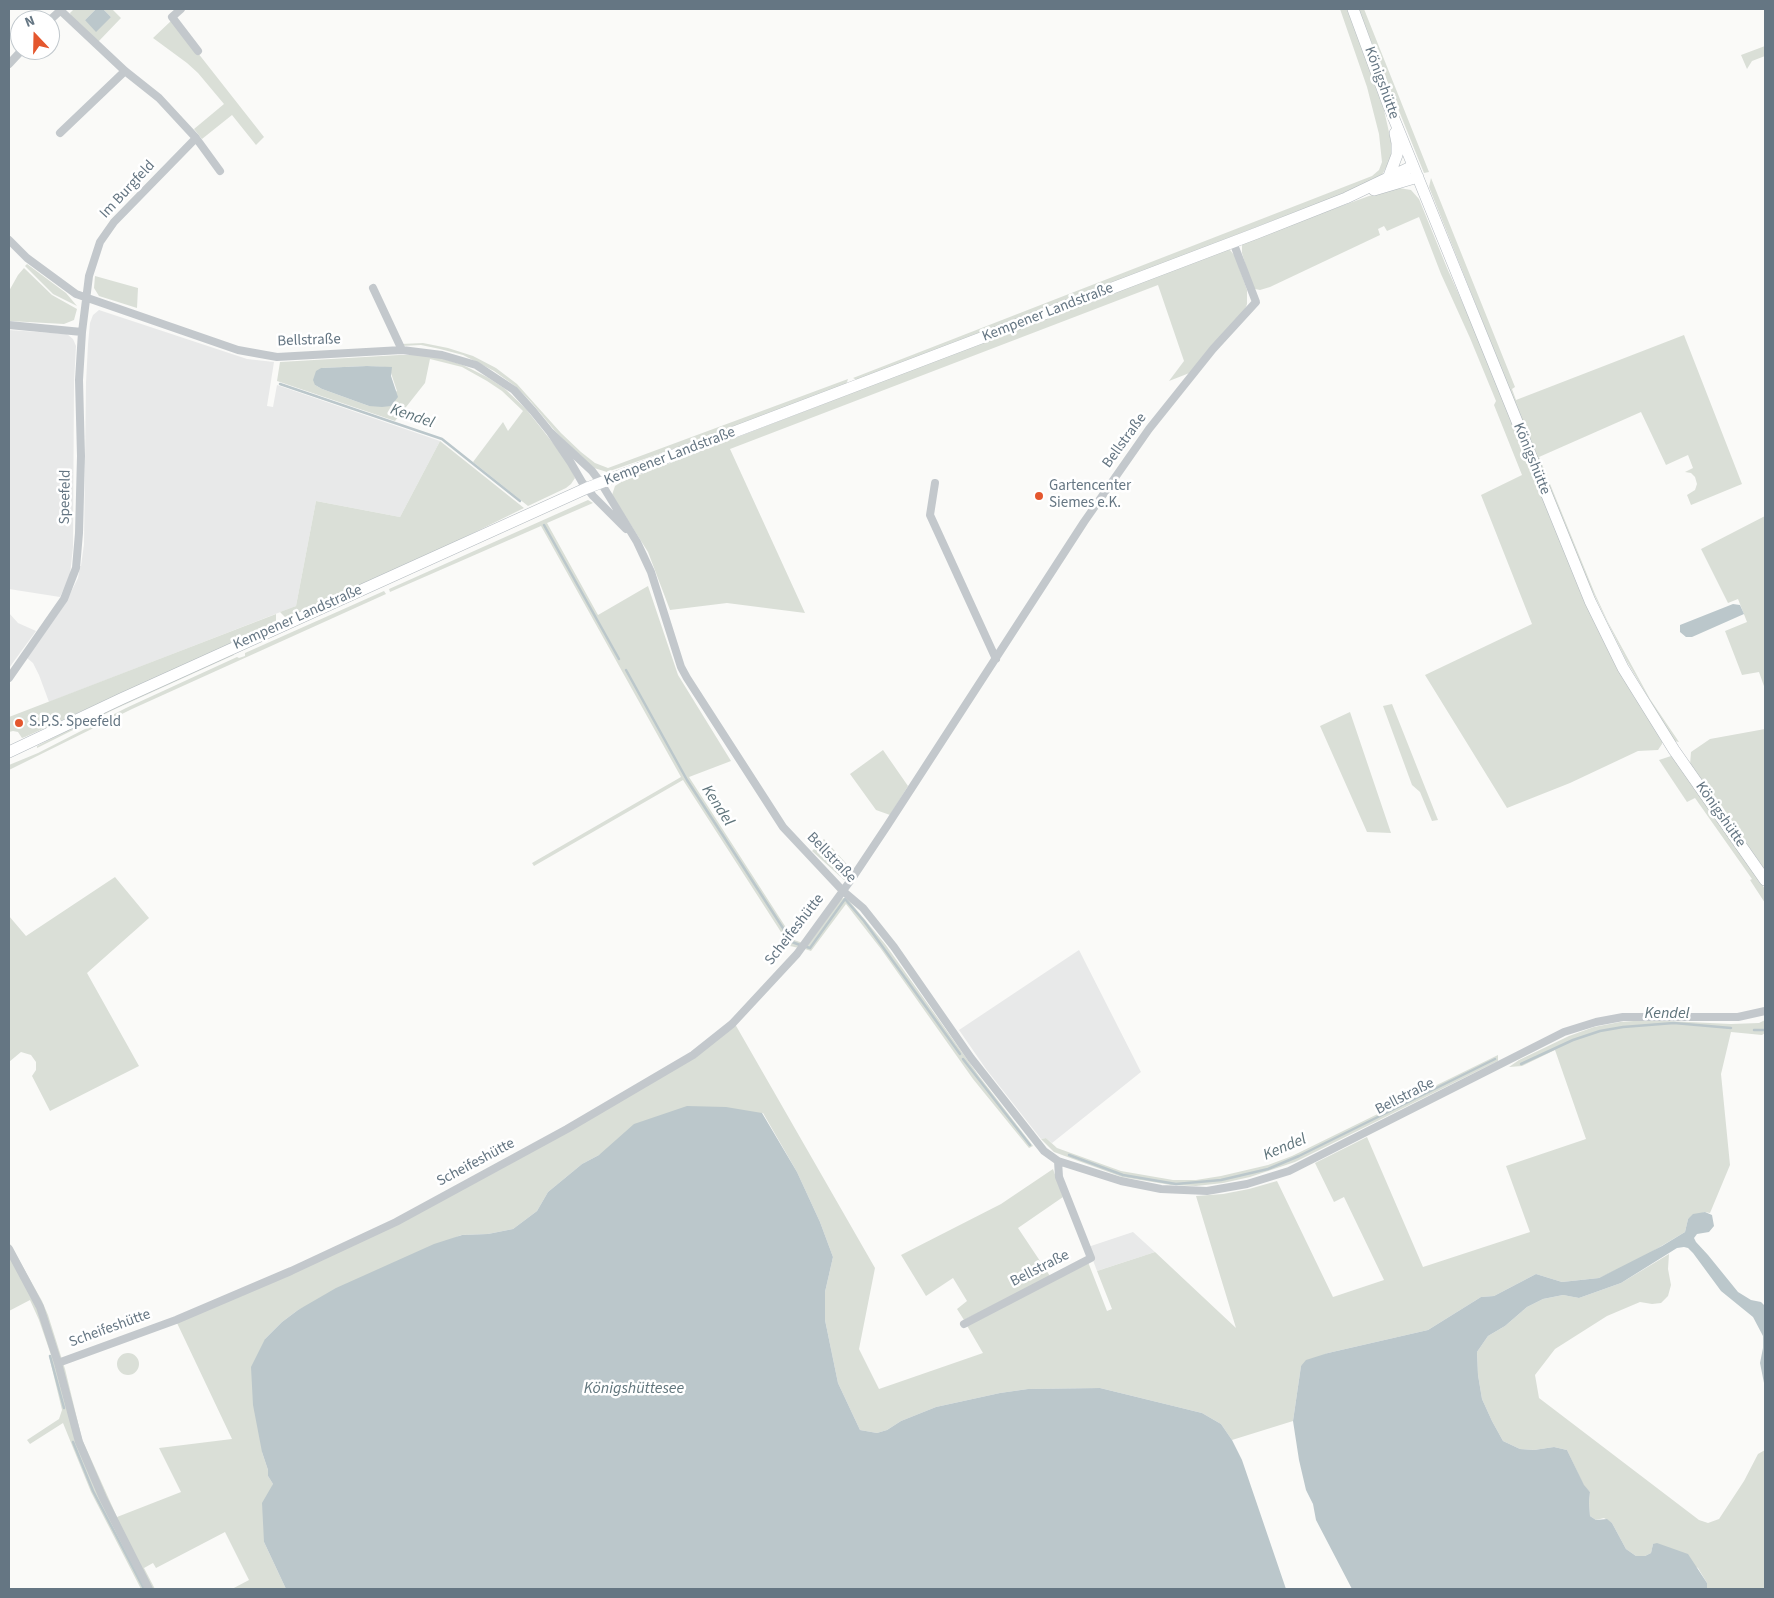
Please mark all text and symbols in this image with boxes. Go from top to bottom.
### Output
north arrow [10,10,60,60]
text: N [22,11,38,33]
street label: Königshütte [1360,44,1402,122]
street label: Im Burgfeld [97,157,159,223]
street label: Kempener Landstraße [980,280,1116,346]
street label: Bellstraße [277,331,341,351]
water label: Kendel [388,401,436,433]
street label: Bellstraße [1099,410,1151,472]
street label: Königshütte [1508,420,1554,498]
street label: Kempener Landstraße [602,424,738,490]
street label: Speefeld [57,469,75,525]
place label: Gartencenter Siemes e.K. [1049,478,1131,513]
marker: Gartencenter Siemes e.K. [1033,490,1045,502]
street label: Kempener Landstraße [231,582,365,654]
place label: S.P.S. Speefeld [29,714,121,732]
marker: S.P.S. Speefeld [13,717,25,729]
street label: Königshütte [1691,779,1749,851]
water label: Kendel [697,782,737,830]
street label: Bellstraße [802,829,860,887]
street label: Scheifeshütte [762,891,828,969]
water label: Kendel [1644,1004,1690,1024]
street label: Bellstraße [1373,1075,1437,1119]
water label: Kendel [1261,1130,1309,1166]
street label: Scheifeshütte [434,1135,518,1191]
street label: Bellstraße [1008,1247,1072,1291]
street label: Scheifeshütte [67,1306,153,1352]
water label: Königshüttesee [584,1379,684,1399]

